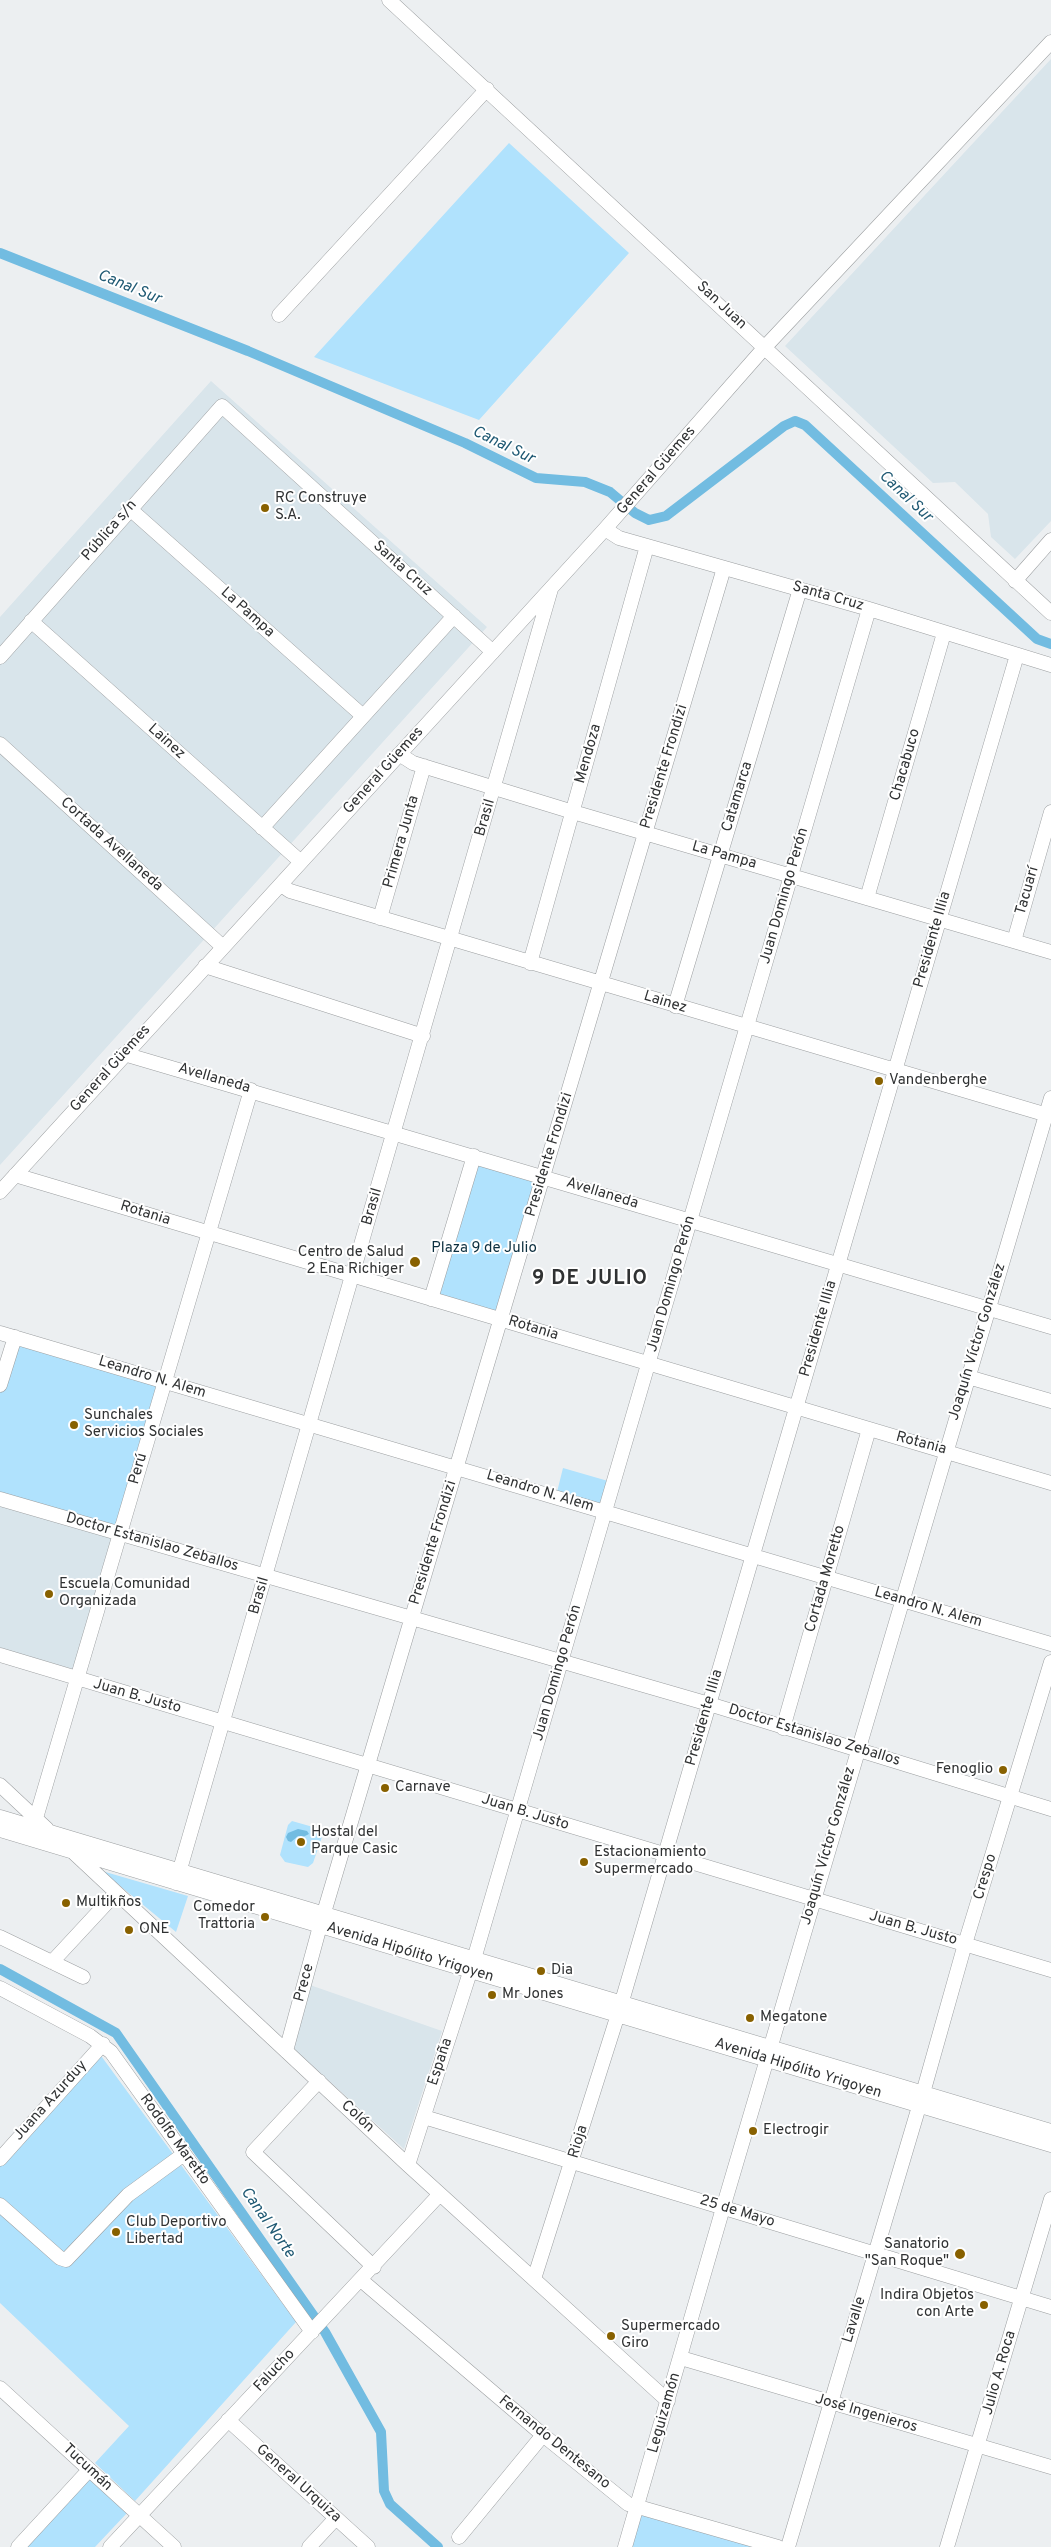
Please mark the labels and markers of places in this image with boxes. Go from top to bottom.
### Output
place label: RC Construye S.A. [275,490,367,525]
marker: RC Construye S.A. [259,502,271,514]
place label: Vandenberghe [889,1072,987,1090]
marker: Vandenberghe [873,1075,885,1087]
place label: Centro de Salud 2 Ena Richiger [298,1244,404,1279]
marker: Centro de Salud 2 Ena Richiger [408,1255,422,1269]
place label: Sunchales Servicios Sociales [84,1407,204,1442]
marker: Sunchales Servicios Sociales [68,1419,80,1431]
place label: Escuela Comunidad Organizada [59,1576,190,1611]
marker: Escuela Comunidad Organizada [43,1588,55,1600]
place label: Fenoglio [936,1761,993,1779]
marker: Fenoglio [997,1764,1009,1776]
place label: Carnave [395,1779,451,1797]
marker: Carnave [379,1782,391,1794]
place label: Hostal del Parque Casic [311,1824,398,1859]
marker: Hostal del Parque Casic [295,1836,307,1848]
place label: Estacionamiento Supermercado [594,1844,706,1879]
marker: Estacionamiento Supermercado [578,1856,590,1868]
place label: Multikños [76,1894,141,1912]
marker: Multikños [60,1897,72,1909]
place label: Comedor Trattoria [193,1899,255,1934]
marker: Comedor Trattoria [259,1911,271,1923]
place label: ONE [139,1921,169,1939]
marker: ONE [123,1924,135,1936]
place label: Dia [551,1962,573,1980]
marker: Dia [535,1965,547,1977]
place label: Mr Jones [502,1986,564,2004]
marker: Mr Jones [486,1989,498,2001]
place label: Megatone [760,2009,827,2027]
marker: Megatone [744,2012,756,2024]
place label: Electrogir [763,2122,829,2140]
marker: Electrogir [747,2125,759,2137]
place label: Club Deportivo Libertad [126,2214,227,2249]
marker: Club Deportivo Libertad [110,2226,122,2238]
place label: Sanatorio "San Roque" [865,2236,949,2271]
marker: Sanatorio "San Roque" [953,2247,967,2261]
place label: Indira Objetos con Arte [880,2287,974,2322]
marker: Indira Objetos con Arte [978,2299,990,2311]
place label: Supermercado Giro [621,2318,720,2353]
marker: Supermercado Giro [605,2330,617,2342]

